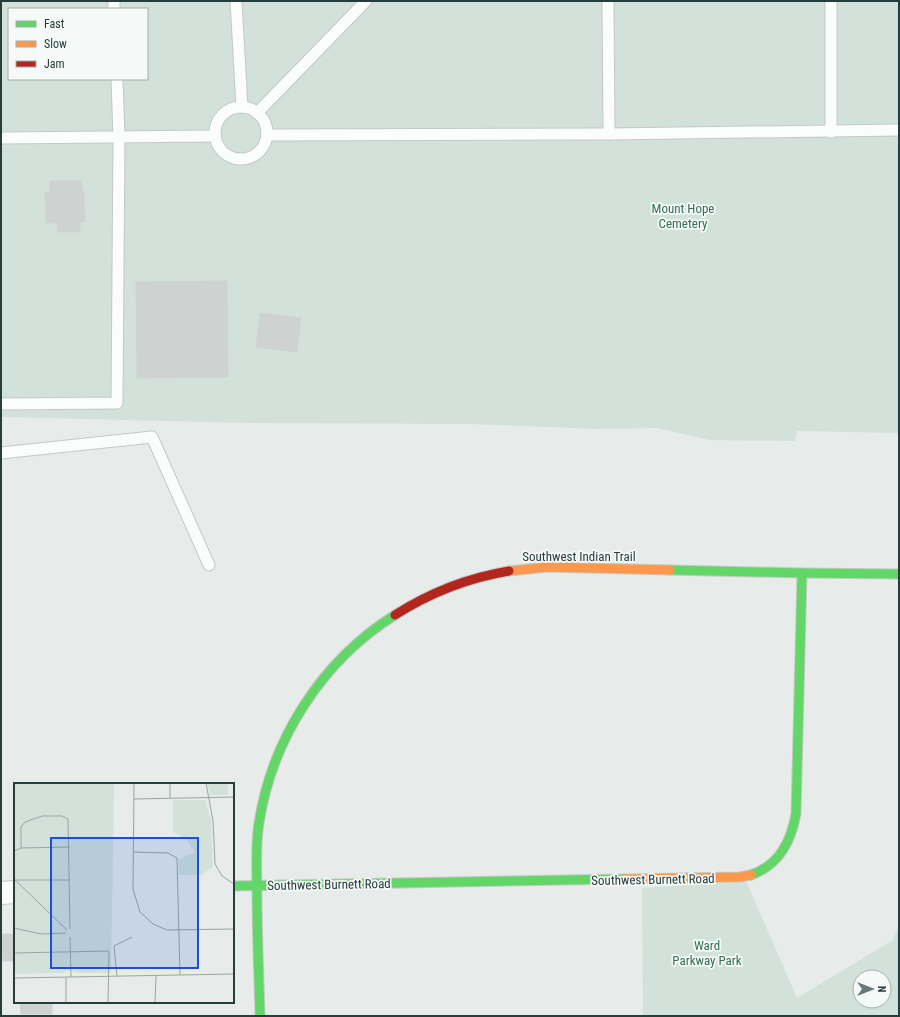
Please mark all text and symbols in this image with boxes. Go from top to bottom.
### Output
legend [8,8,148,80]
text: Fast [44,17,65,31]
text: Slow [44,37,67,51]
text: Jam [44,57,65,71]
park label: Mount Hope Cemetery [652,201,714,231]
street label: Southwest Indian Trail [522,549,636,564]
inset map [14,783,234,1003]
street label: Southwest Burnett Road [591,871,715,888]
street label: Southwest Burnett Road [267,876,391,893]
park label: Ward Parkway Park [672,938,742,968]
north arrow [852,969,892,1009]
text: N [875,986,888,993]

